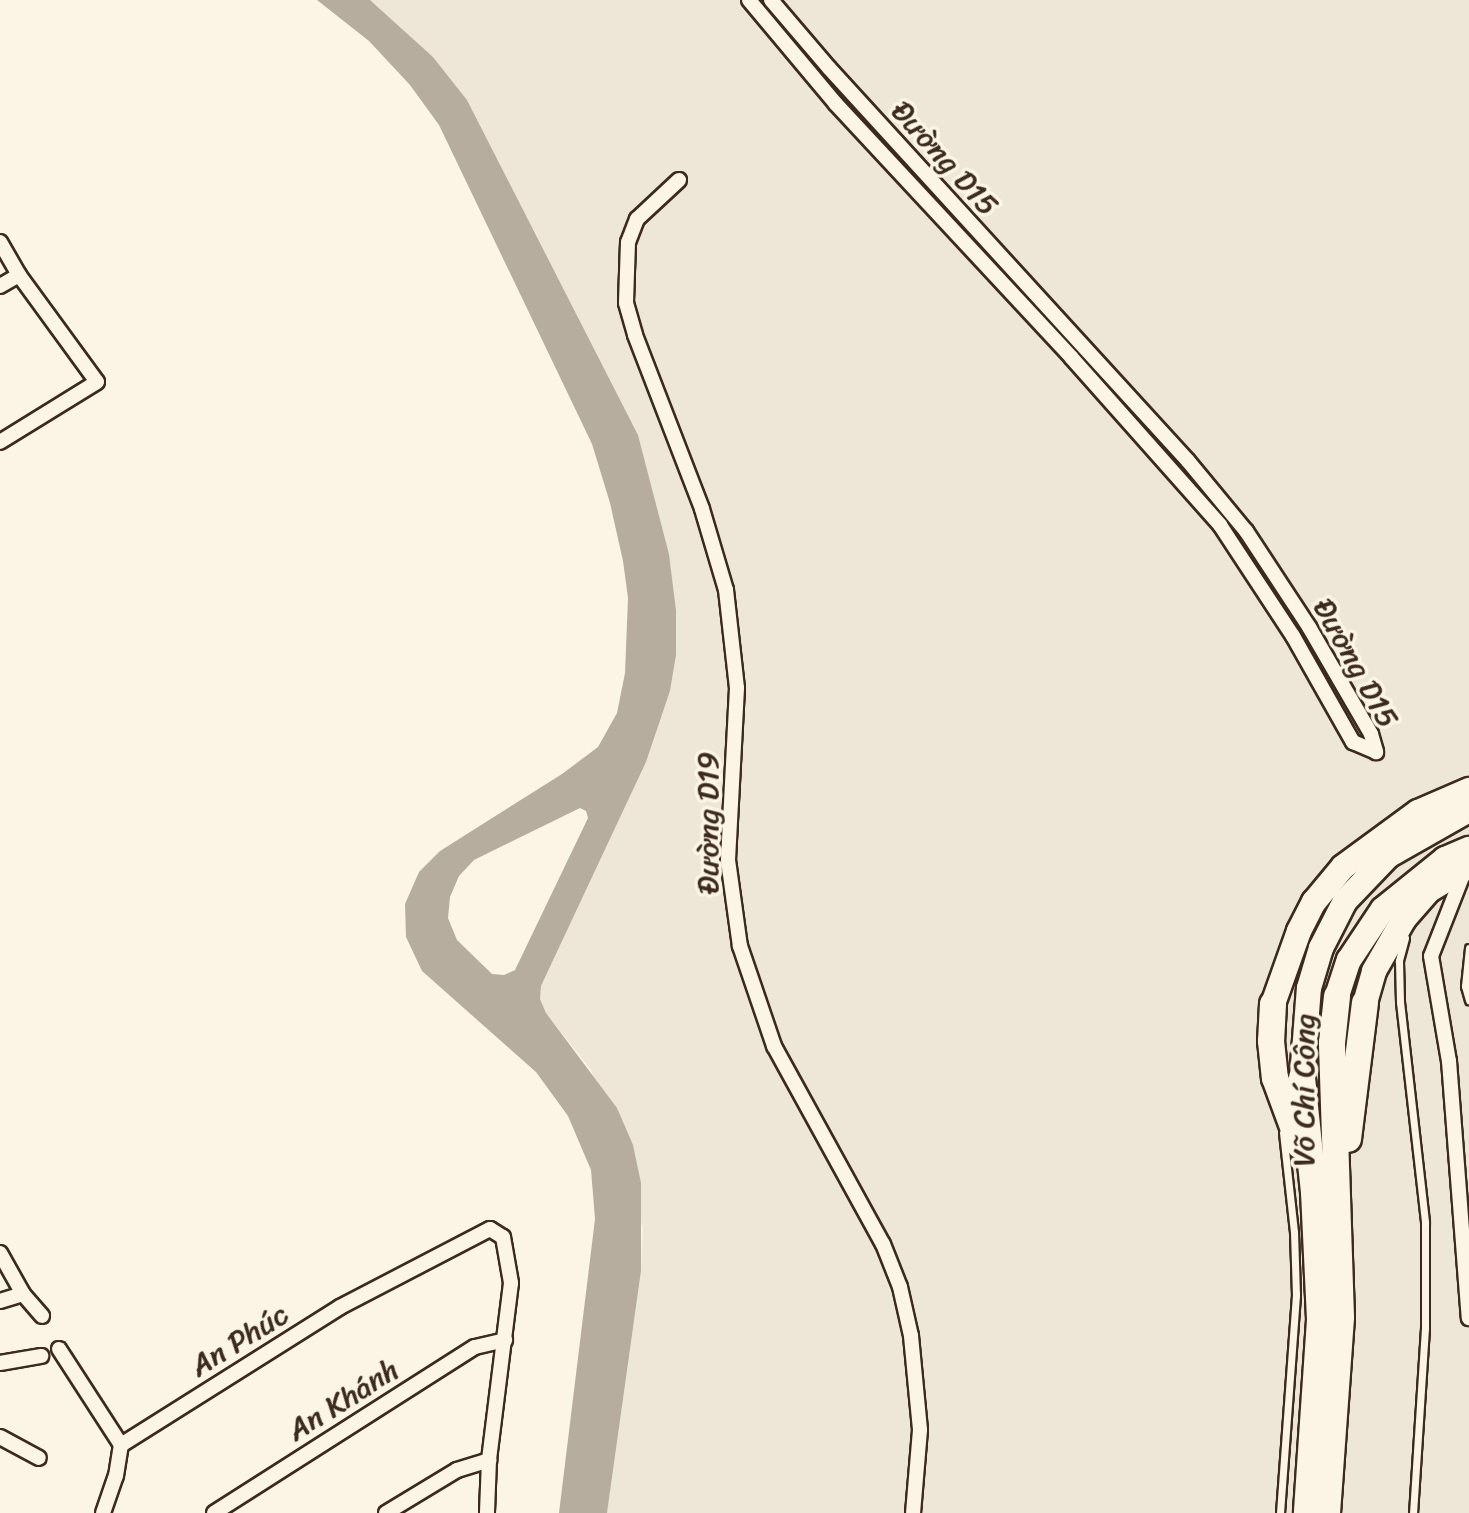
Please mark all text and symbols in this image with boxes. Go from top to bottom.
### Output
street label: Đường D15 [884,93,1006,223]
street label: Đường D15 [1306,592,1406,734]
street label: Đường D19 [690,752,726,894]
street label: Võ Chí Công [1286,1013,1322,1167]
street label: An Phúc [183,1296,295,1384]
street label: An Khánh [281,1352,405,1448]

